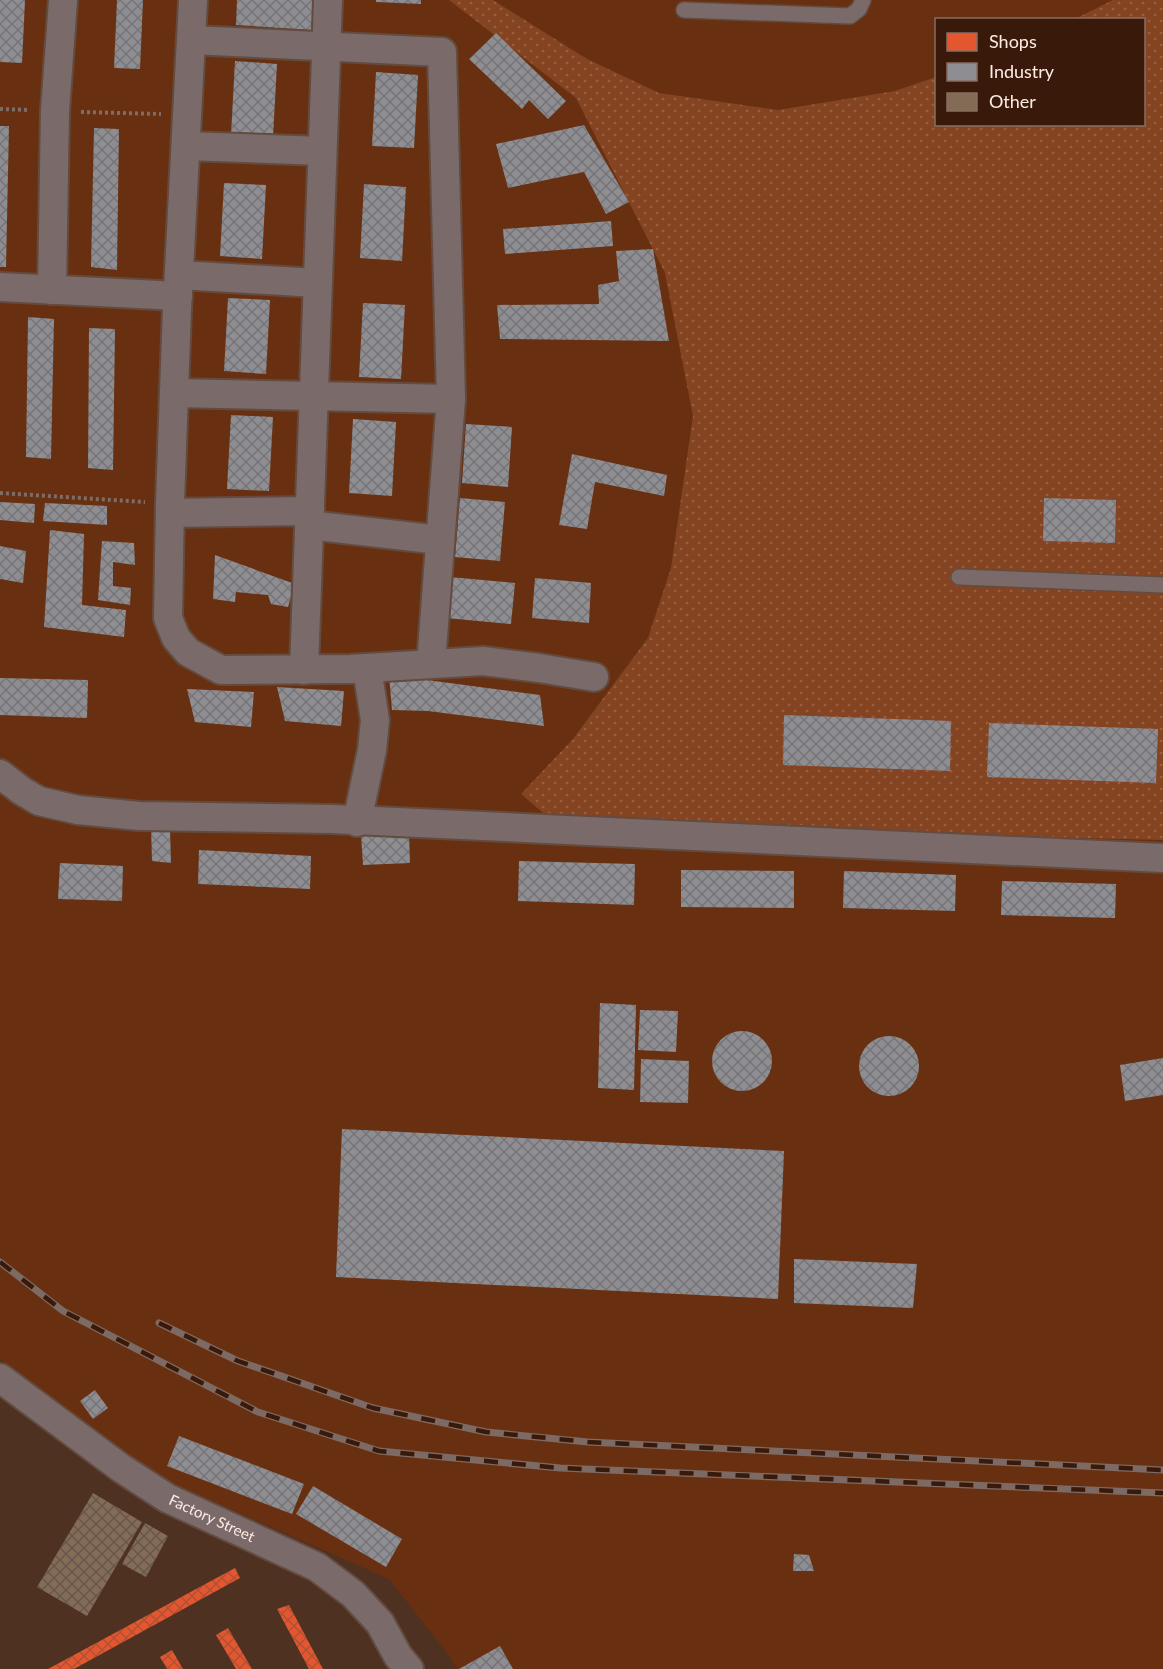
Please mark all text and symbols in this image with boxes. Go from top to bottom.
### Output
legend [935,18,1145,126]
text: Shops [989,30,1037,52]
text: Industry [989,60,1055,82]
text: Other [989,90,1036,112]
street label: Factory Street [167,1490,258,1545]

